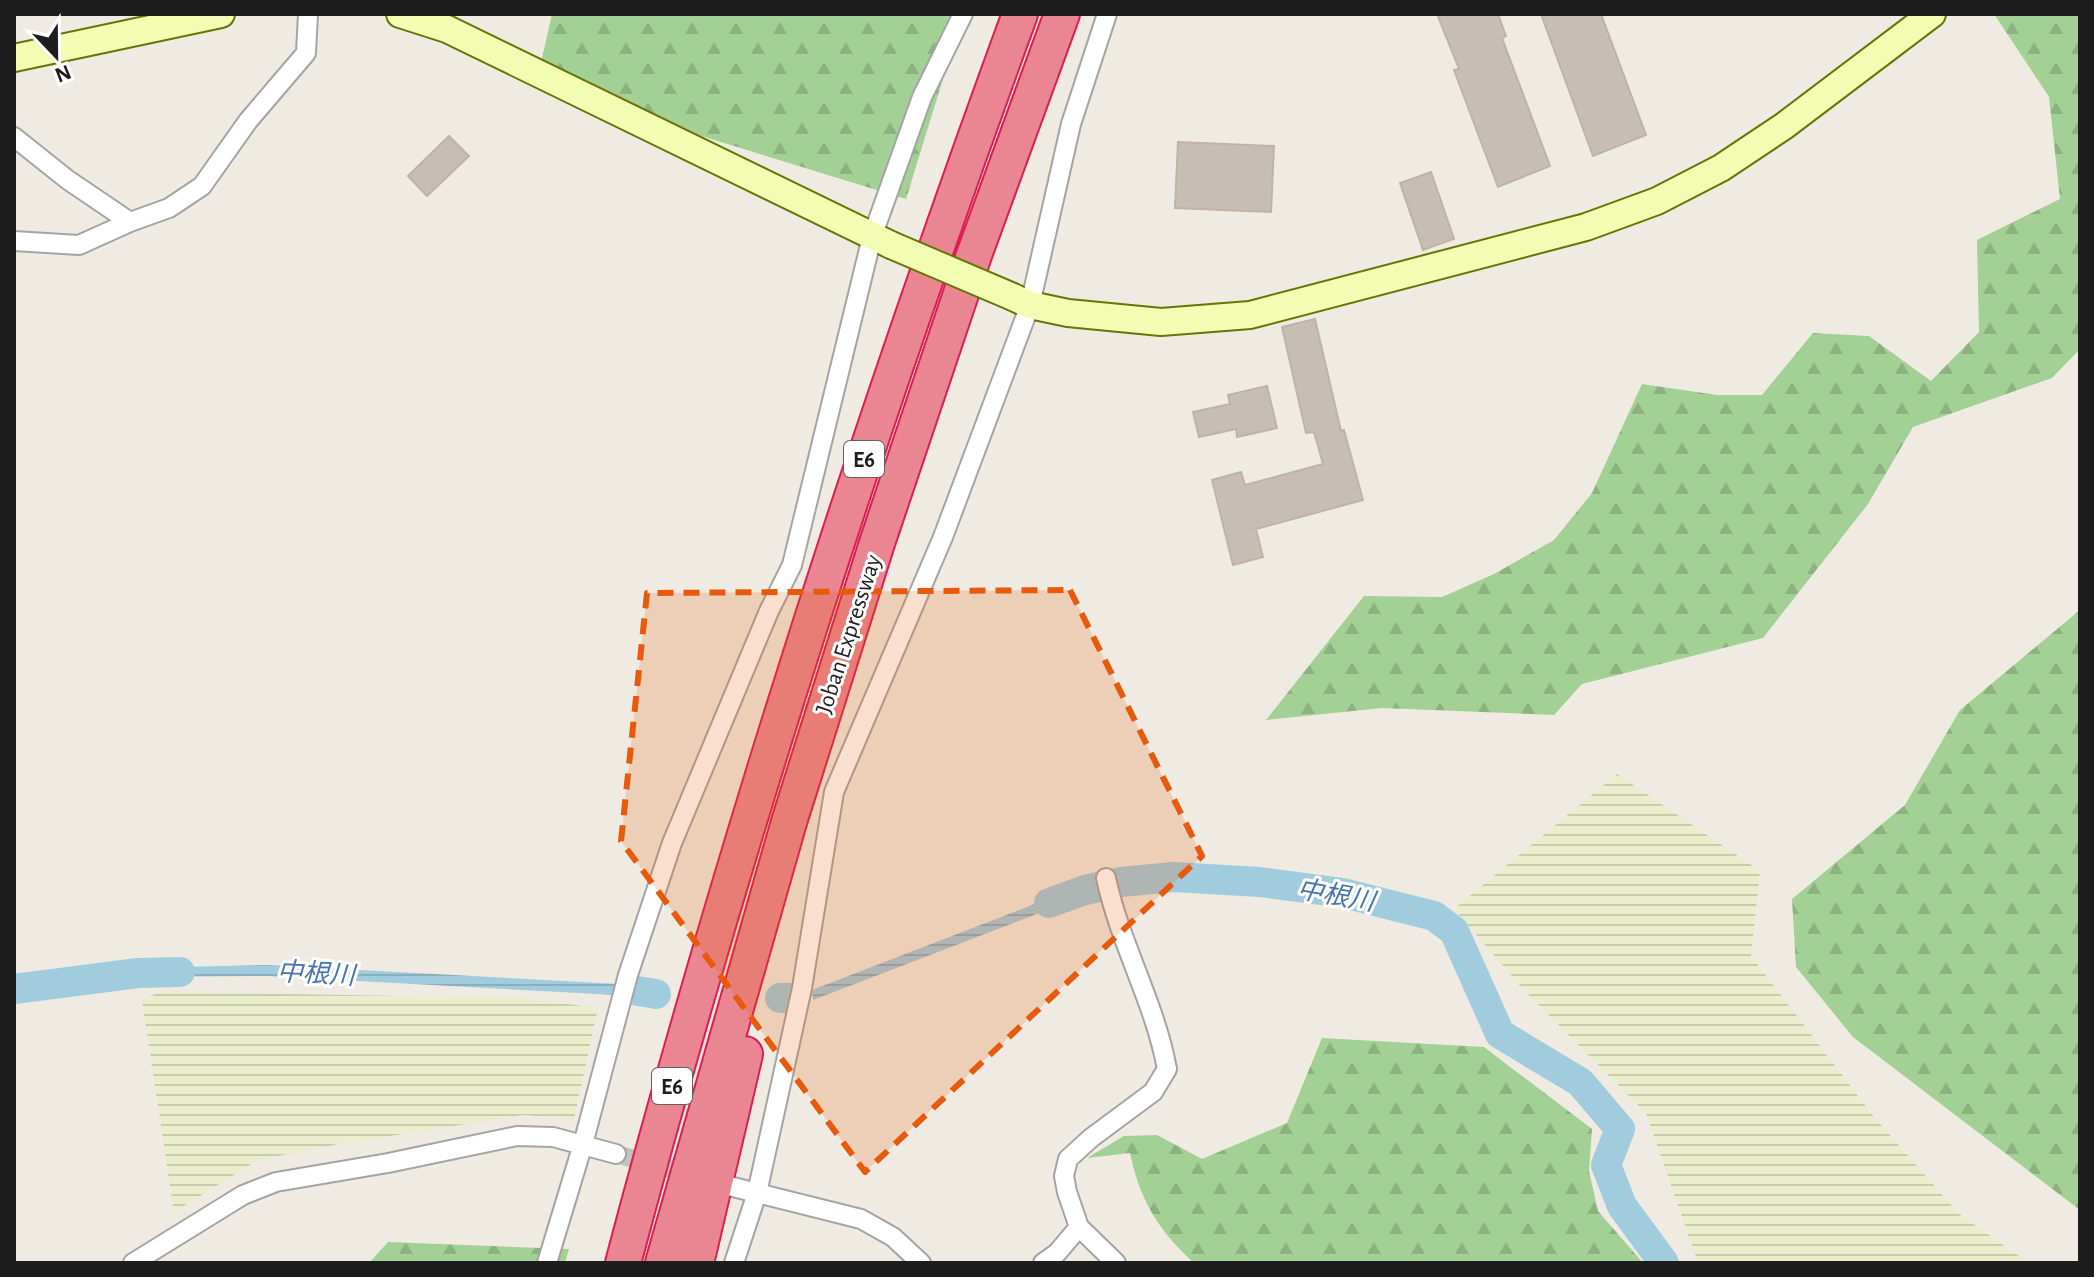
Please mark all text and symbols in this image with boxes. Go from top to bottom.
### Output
north arrow [16,16,96,96]
text: N [52,61,74,87]
road number: E6 [844,441,884,477]
street label: Joban Expressway [812,552,886,717]
water label: 中根川 [1295,875,1380,916]
water label: 中根川 [276,958,359,989]
road number: E6 [652,1068,692,1104]

